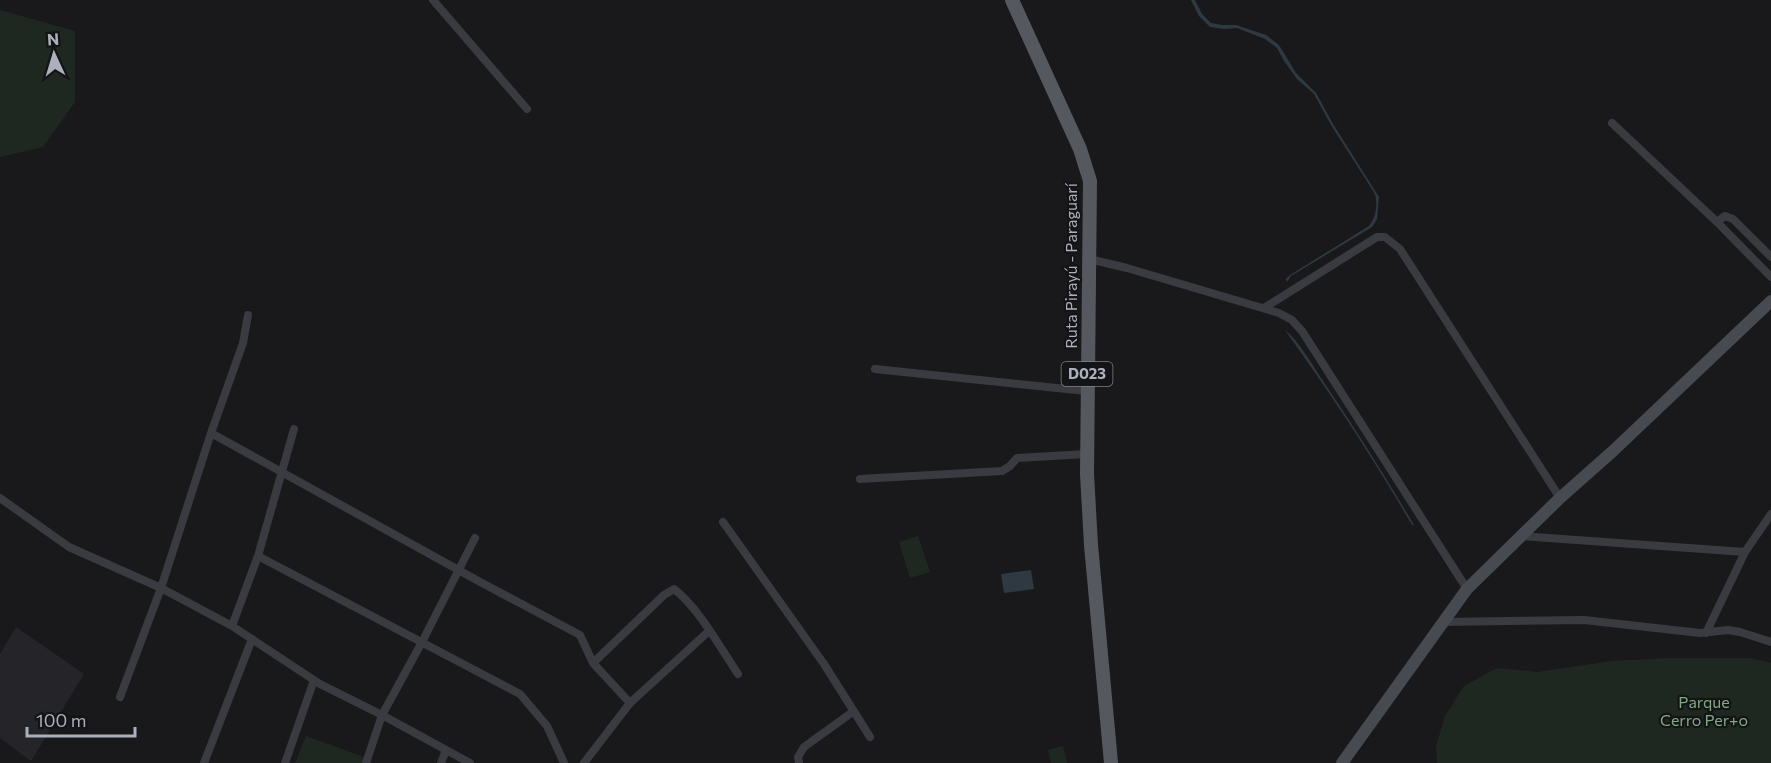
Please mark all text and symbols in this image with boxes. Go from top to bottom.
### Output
north arrow [24,24,84,84]
text: N [46,29,60,48]
street label: Ruta Pirayú - Paraguarí [1061,182,1080,349]
road number: D023 [1062,362,1112,386]
park label: Parque Cerro Per+o [1660,692,1748,729]
scale bar [27,700,135,738]
text: 100 m [36,709,86,731]

